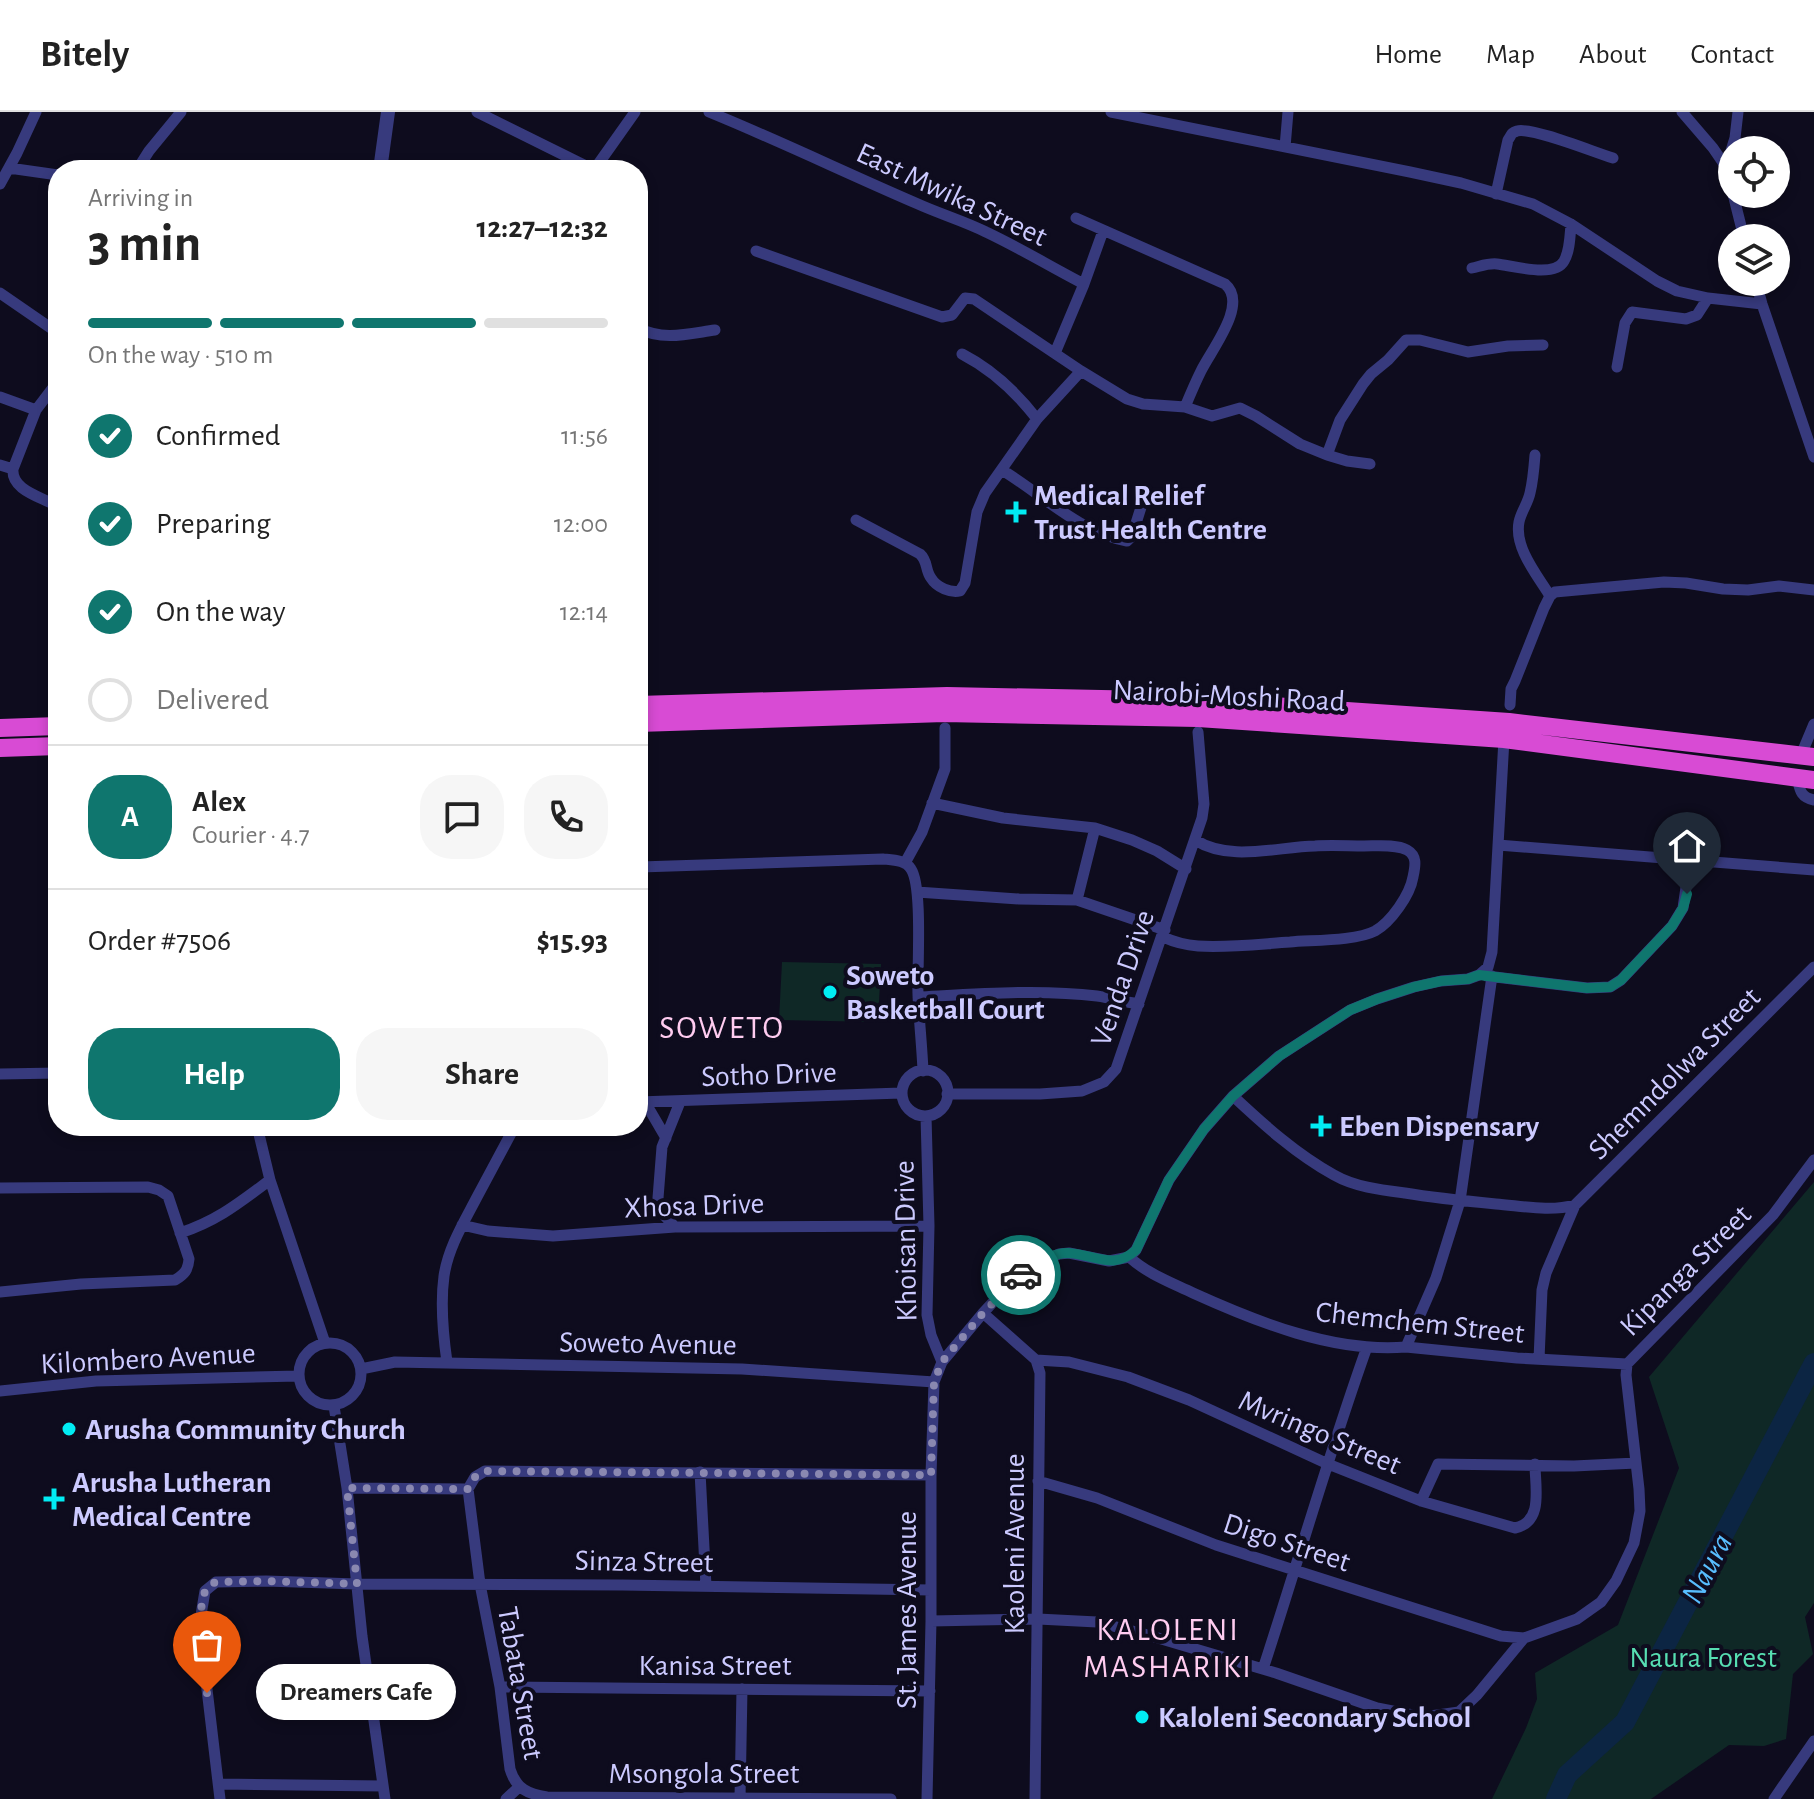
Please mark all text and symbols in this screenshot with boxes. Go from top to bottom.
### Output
text: Bitely [40,36,129,74]
text: Home [1375,41,1442,69]
text: Map [1486,41,1535,69]
text: About [1579,41,1647,69]
text: Contact [1691,41,1774,69]
map controls [1718,136,1790,296]
button: locate [1718,136,1790,208]
street label: East Mwika Street [852,138,1052,252]
text: Arriving in [88,185,193,211]
text: 12:27–12:32 [476,213,608,243]
text: 3 min [88,218,201,270]
button: layers [1718,224,1790,296]
text: On the way · 510 m [88,342,273,368]
icon: check [88,414,132,458]
text: Confirmed [156,421,280,451]
text: 11:56 [561,423,608,449]
place label: Medical Relief Trust Health Centre [1034,481,1267,545]
marker: Medical Relief Trust Health Centre [1005,501,1027,523]
icon: check [88,502,132,546]
text: Preparing [156,509,271,539]
text: 12:00 [554,511,608,537]
icon: check [88,590,132,634]
text: On the way [156,597,285,627]
text: 12:14 [560,599,608,625]
street label: Nairobi-Moshi Road [1112,675,1346,717]
text: Delivered [156,685,269,715]
button: chat [420,775,504,859]
button: phone [524,775,608,859]
text: Alex [192,787,246,817]
text: A [121,802,139,832]
pin [1653,812,1721,894]
text: Courier · 4.7 [192,822,310,848]
icon: home [1665,824,1709,868]
street label: Venda Drive [1086,906,1160,1050]
text: Order #7506 [88,926,231,956]
text: $15.93 [536,926,608,956]
place label: Soweto Basketball Court [846,961,1044,1025]
street label: Shemndolwa Street [1583,982,1767,1165]
marker: Soweto Basketball Court [821,983,839,1001]
district label: SOWETO [659,1012,785,1044]
button: Help [88,1028,340,1120]
button: Share [356,1028,608,1120]
street label: Sotho Drive [701,1058,837,1092]
place label: Eben Dispensary [1339,1112,1540,1142]
marker: Eben Dispensary [1310,1115,1332,1137]
street label: Khoisan Drive [890,1160,922,1322]
street label: Xhosa Drive [623,1189,765,1223]
street label: Kipanga Street [1614,1199,1757,1342]
courier [981,1235,1061,1315]
icon: car [999,1253,1043,1297]
street label: Chemchem Street [1314,1297,1526,1349]
street label: Soweto Avenue [559,1327,737,1361]
street label: Kilombero Avenue [40,1338,256,1380]
street label: Mvringo Street [1234,1385,1406,1481]
place label: Arusha Community Church [85,1415,406,1445]
marker: Arusha Community Church [60,1420,78,1438]
street label: Kaoleni Avenue [1000,1453,1030,1635]
place label: Arusha Lutheran Medical Centre [72,1468,272,1532]
marker: Arusha Lutheran Medical Centre [43,1488,65,1510]
street label: Digo Street [1219,1508,1354,1578]
street label: St. James Avenue [892,1511,922,1709]
water label: Naura [1675,1528,1738,1609]
street label: Sinza Street [574,1546,714,1578]
street label: Tabata Street [492,1604,548,1762]
pin [173,1611,241,1693]
district label: KALOLENI MASHARIKI [1083,1614,1253,1683]
icon: bag [185,1623,229,1667]
park label: Naura Forest [1629,1643,1777,1673]
street label: Kanisa Street [639,1651,792,1681]
callout: Dreamers Cafe [255,1665,455,1721]
text: Dreamers Cafe [279,1679,433,1705]
place label: Kaloleni Secondary School [1158,1703,1471,1733]
marker: Kaloleni Secondary School [1133,1708,1151,1726]
street label: Msongola Street [609,1759,800,1789]

